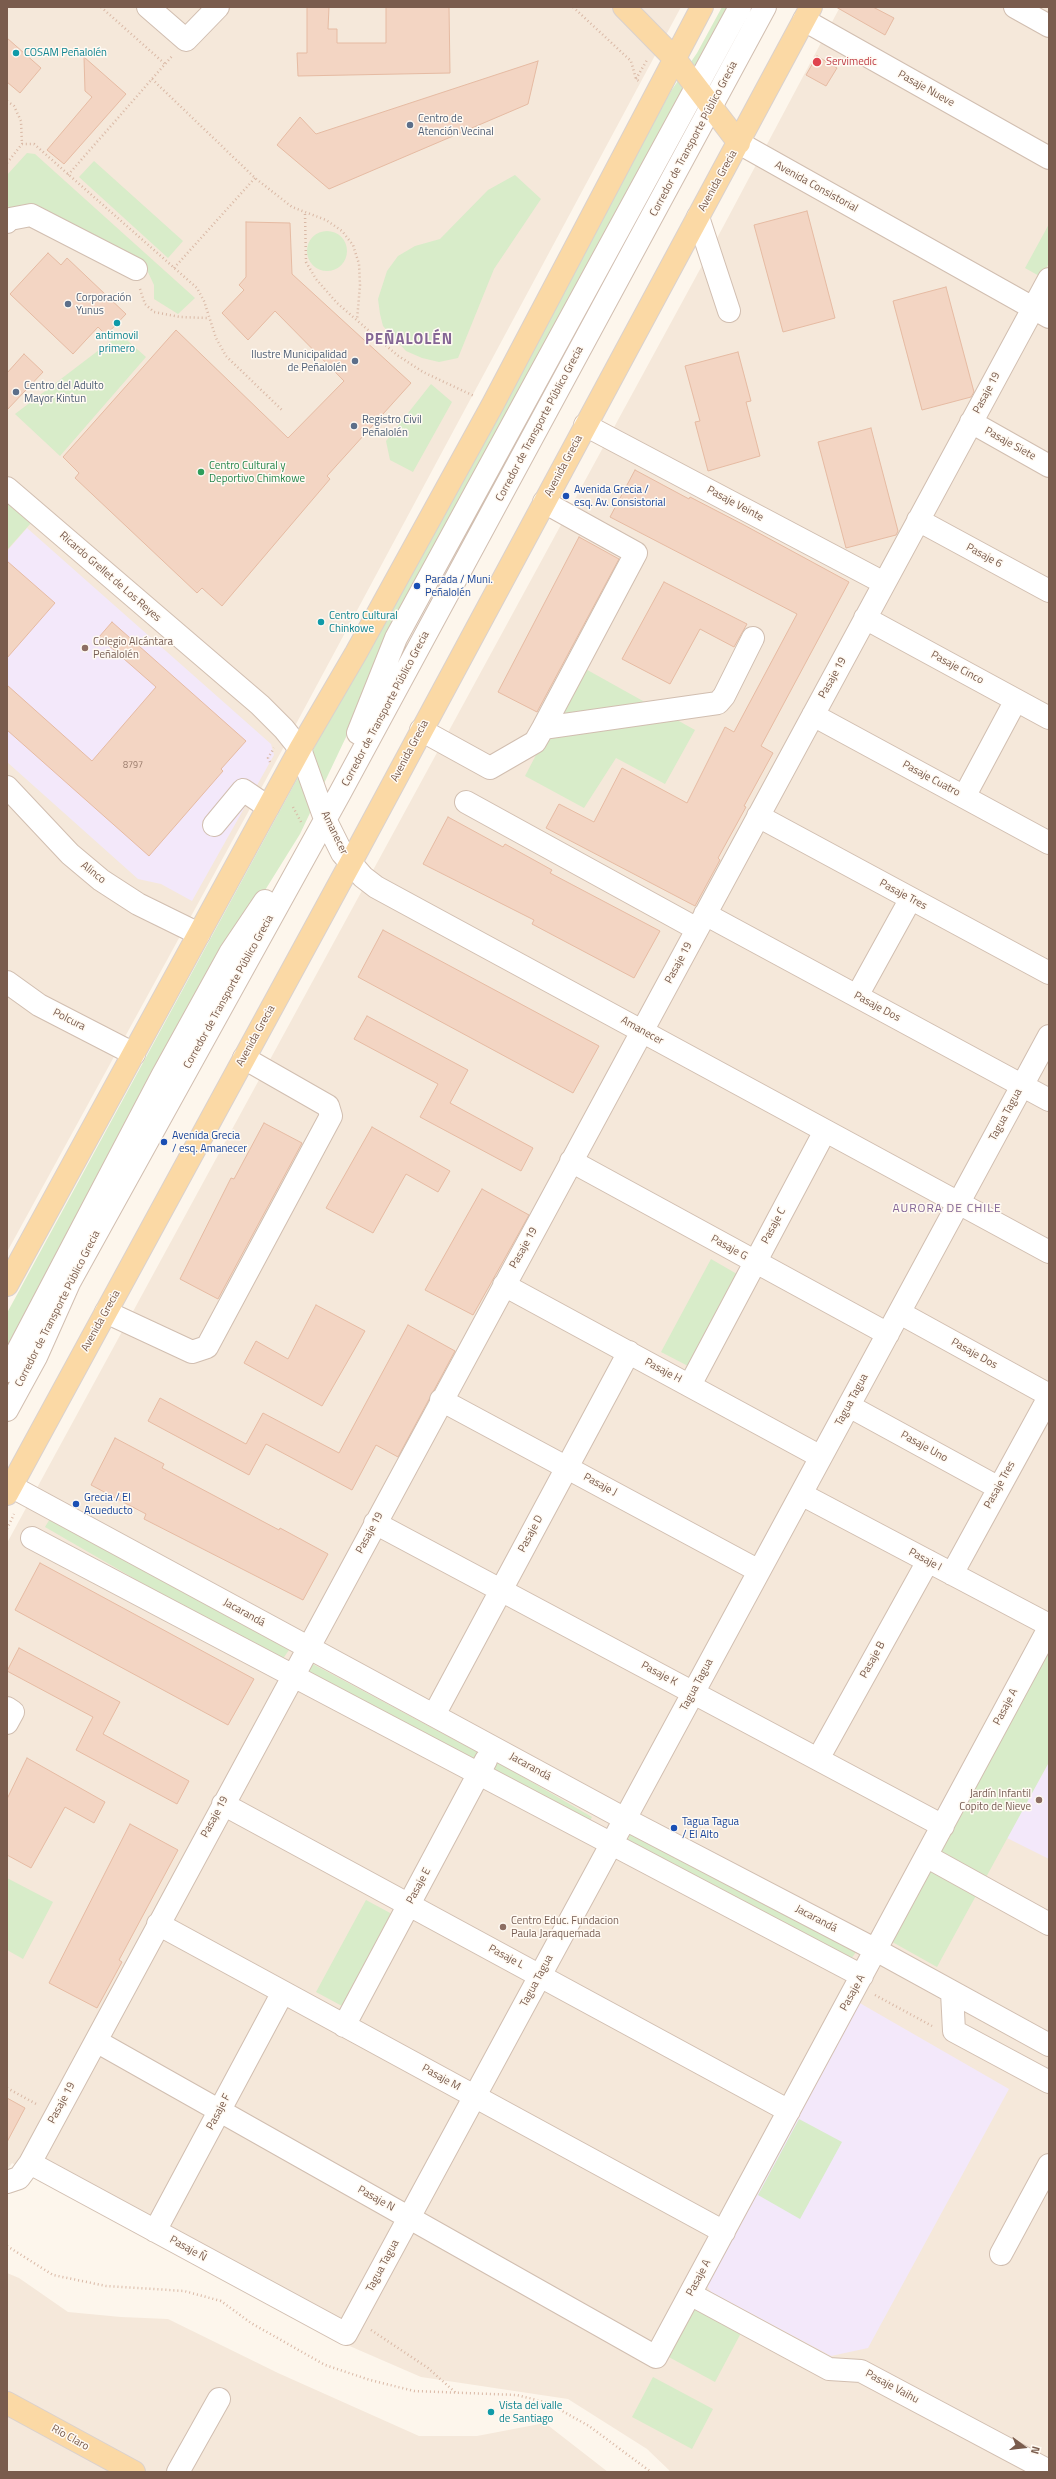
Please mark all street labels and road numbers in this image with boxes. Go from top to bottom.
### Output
street label: Corredor de Transporte Público Grecia [647,59,741,219]
street label: Pasaje Nueve [895,68,957,110]
street label: Avenida Grecia [696,148,740,214]
street label: Avenida Consistorial [772,159,860,215]
street label: Corredor de Transporte Público Grecia [493,344,587,504]
street label: Pasaje 19 [971,370,1003,416]
street label: Pasaje Siete [982,425,1038,463]
street label: Avenida Grecia [542,433,586,499]
street label: Pasaje Veinte [704,484,766,524]
street label: Ricardo Grellet de Los Reyes [56,529,164,625]
street label: Pasaje 6 [964,541,1004,571]
street label: Corredor de Transporte Público Grecia [339,629,433,789]
street label: Pasaje Cinco [928,649,986,687]
street label: Pasaje 19 [816,655,850,701]
street label: Avenida Grecia [388,718,432,784]
street label: Pasaje Cuatro [900,758,962,800]
street label: Amanecer [318,809,350,857]
street label: Alinco [78,859,108,887]
street label: Pasaje Tres [877,877,929,913]
street label: Corredor de Transporte Público Grecia [181,913,277,1071]
street label: Pasaje 19 [663,940,695,986]
street label: Pasaje Dos [851,989,903,1025]
street label: Avenida Grecia [234,1003,278,1069]
street label: Polcura [51,1006,87,1034]
street label: Amanecer [618,1014,666,1048]
street label: Tagua Tagua [987,1087,1025,1143]
street label: Pasaje C [759,1206,789,1246]
street label: Pasaje 19 [507,1225,541,1271]
street label: Corredor de Transporte Público Grecia [13,1229,103,1389]
street label: Pasaje G [708,1233,750,1263]
street label: Avenida Grecia [79,1288,123,1354]
street label: Pasaje Dos [948,1336,1000,1372]
street label: Pasaje H [642,1356,684,1386]
street label: Tagua Tagua [833,1372,871,1428]
street label: Pasaje Uno [898,1429,950,1465]
street label: Pasaje Tres [982,1459,1018,1511]
street label: Pasaje J [581,1471,619,1499]
street label: Pasaje 19 [354,1510,386,1556]
street label: Pasaje D [516,1513,546,1555]
street label: Pasaje I [906,1546,944,1574]
street label: Jacarandá [221,1596,267,1630]
street label: Pasaje B [858,1639,888,1681]
street label: Tagua Tagua [678,1657,716,1713]
street label: Pasaje K [639,1659,679,1689]
street label: Pasaje A [991,1686,1021,1728]
street label: Jacarandá [507,1750,553,1784]
street label: Pasaje 19 [199,1794,231,1840]
street label: Pasaje E [404,1866,434,1906]
street label: Jacarandá [793,1902,839,1936]
street label: Pasaje L [486,1942,526,1972]
street label: Tagua Tagua [518,1953,556,2009]
street label: Pasaje A [838,1973,868,2013]
street label: Pasaje M [419,2062,463,2094]
street label: Pasaje 19 [46,2080,78,2126]
street label: Pasaje F [204,2092,234,2132]
street label: Pasaje N [355,2183,397,2215]
street label: Pasaje Ñ [167,2233,209,2265]
street label: Tagua Tagua [364,2238,402,2294]
street label: Pasaje A [684,2257,714,2299]
street label: Pasaje Vaihu [863,2367,921,2407]
street label: Río Claro [49,2422,91,2454]

